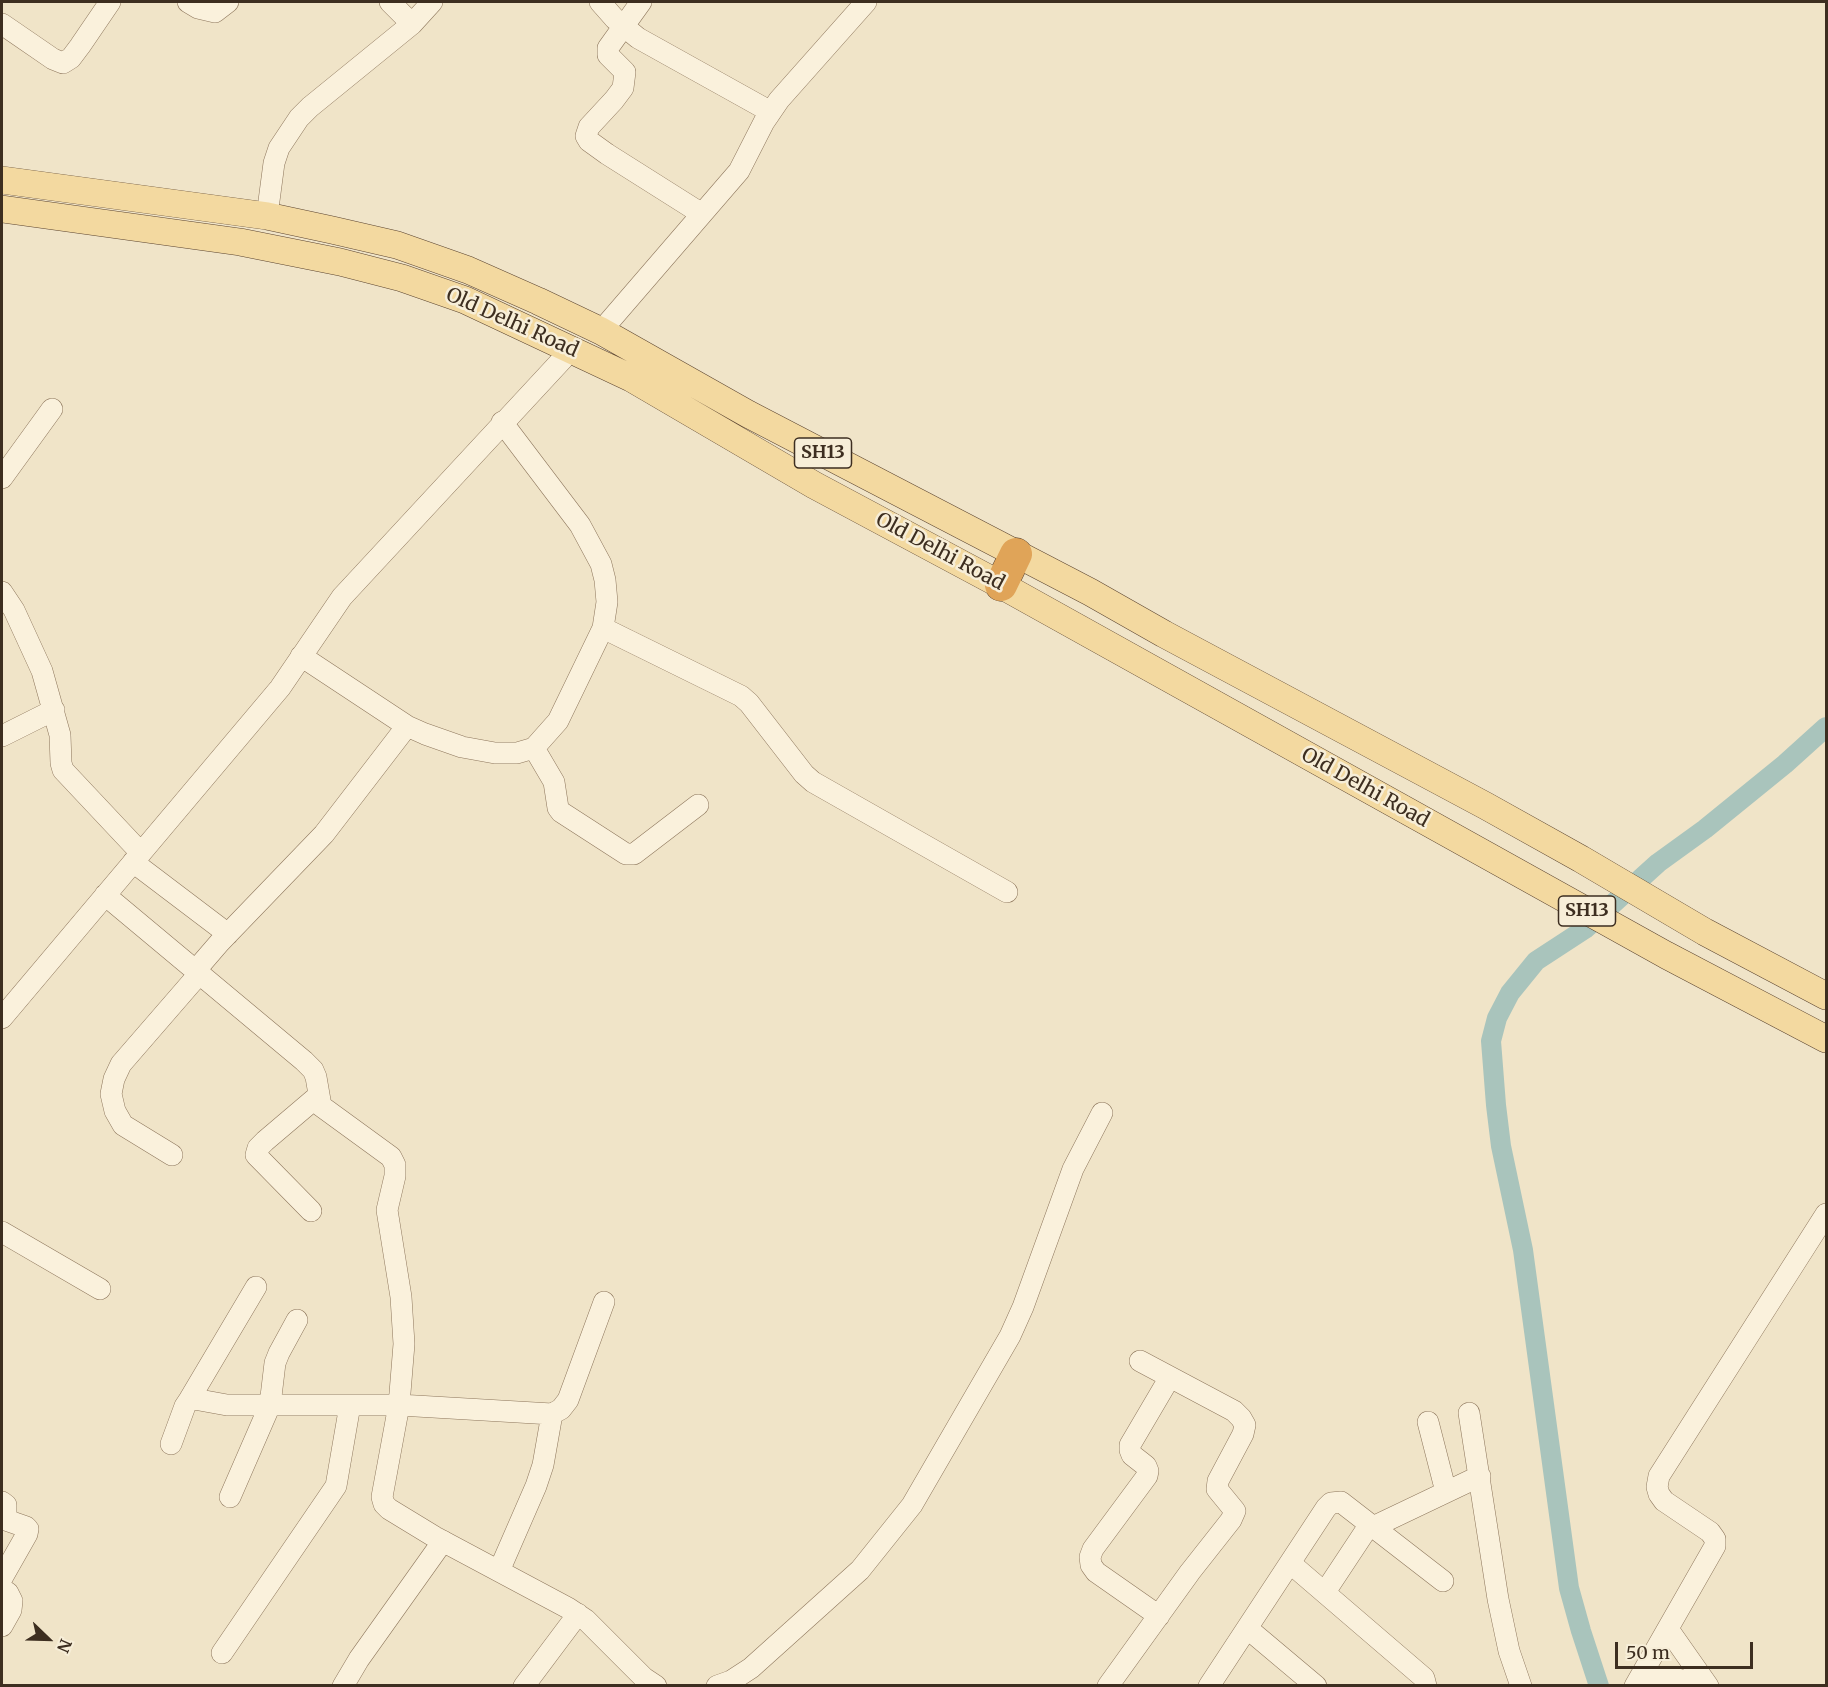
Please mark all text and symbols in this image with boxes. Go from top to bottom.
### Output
street label: Old Delhi Road [442,283,582,363]
road number: SH13 [794,438,852,468]
street label: Old Delhi Road [872,508,1008,596]
street label: Old Delhi Road [1297,743,1433,833]
road number: SH13 [1558,896,1616,926]
north arrow [18,1609,78,1669]
scale bar [1618,1630,1756,1668]
text: N [53,1636,76,1656]
text: 50 m [1626,1641,1670,1664]

